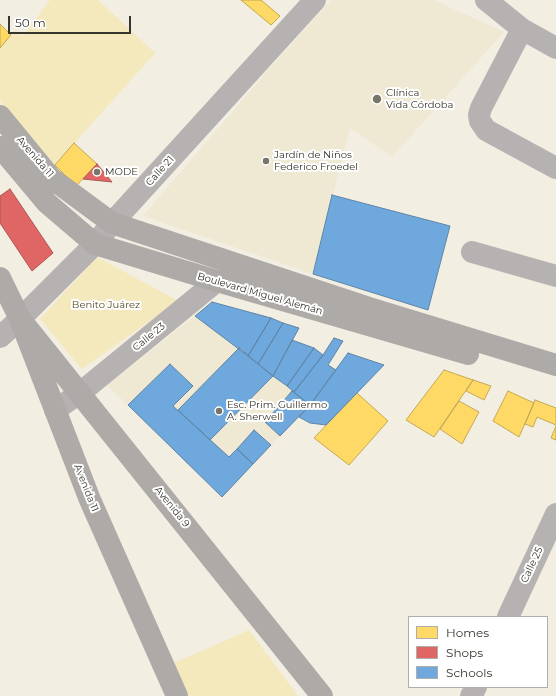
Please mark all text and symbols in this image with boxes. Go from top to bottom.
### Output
scale bar [10,8,133,34]
text: 50 m [15,15,46,30]
place label: Clínica Vida Córdoba [386,87,454,110]
marker: Clínica Vida Córdoba [371,93,383,105]
street label: Avenida 11 [14,134,56,180]
place label: Jardín de Niños Federico Froedel [274,149,358,172]
street label: Calle 21 [143,154,177,188]
marker: Jardín de Niños Federico Froedel [261,156,271,166]
place label: MODE [105,166,138,178]
marker: MODE [92,167,102,177]
street label: Boulevard Miguel Alemán [196,270,324,318]
park label: Benito Juárez [72,299,140,311]
street label: Calle 23 [130,320,168,354]
place label: Esc. Prim. Guillermo A. Sherwell [227,399,327,422]
marker: Esc. Prim. Guillermo A. Sherwell [214,406,224,416]
street label: Avenida 11 [71,462,101,514]
street label: Avenida 9 [152,484,192,530]
street label: Calle 25 [518,545,546,585]
legend [408,616,548,688]
text: Homes [446,625,489,640]
text: Shops [446,645,483,660]
text: Schools [446,665,492,680]

